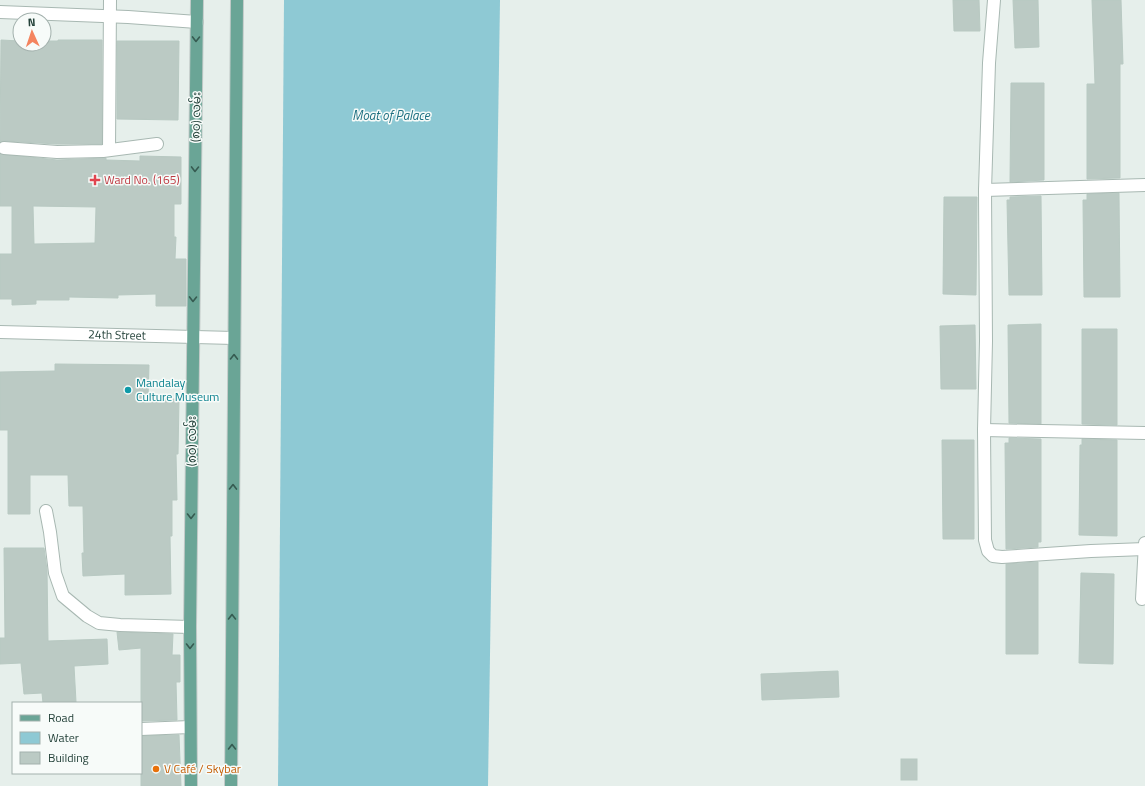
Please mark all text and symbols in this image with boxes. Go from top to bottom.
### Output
north arrow [12,12,52,52]
text: N [27,14,36,30]
one-way arrow [192,36,201,42]
street label: (၈၀) လမ်း [186,92,205,142]
water label: Moat of Palace [352,105,431,125]
one-way arrow [191,166,199,172]
place label: Ward No. (165) [104,170,180,189]
marker: Ward No. (165) [89,174,101,186]
one-way arrow [189,296,197,302]
street label: 24th Street [88,324,147,345]
one-way arrow [230,354,238,360]
place label: Mandalay Culture Museum [136,373,219,406]
marker: Mandalay Culture Museum [123,385,133,395]
street label: (၈၀) လမ်း [182,416,201,466]
one-way arrow [229,484,237,490]
one-way arrow [187,513,195,519]
one-way arrow [228,614,236,620]
one-way arrow [186,643,194,649]
legend [12,702,142,774]
text: Road [48,708,74,727]
text: Water [48,728,79,747]
one-way arrow [228,744,236,750]
text: Building [48,748,89,767]
place label: V Café / Skybar [164,759,241,778]
marker: V Café / Skybar [151,764,161,774]

